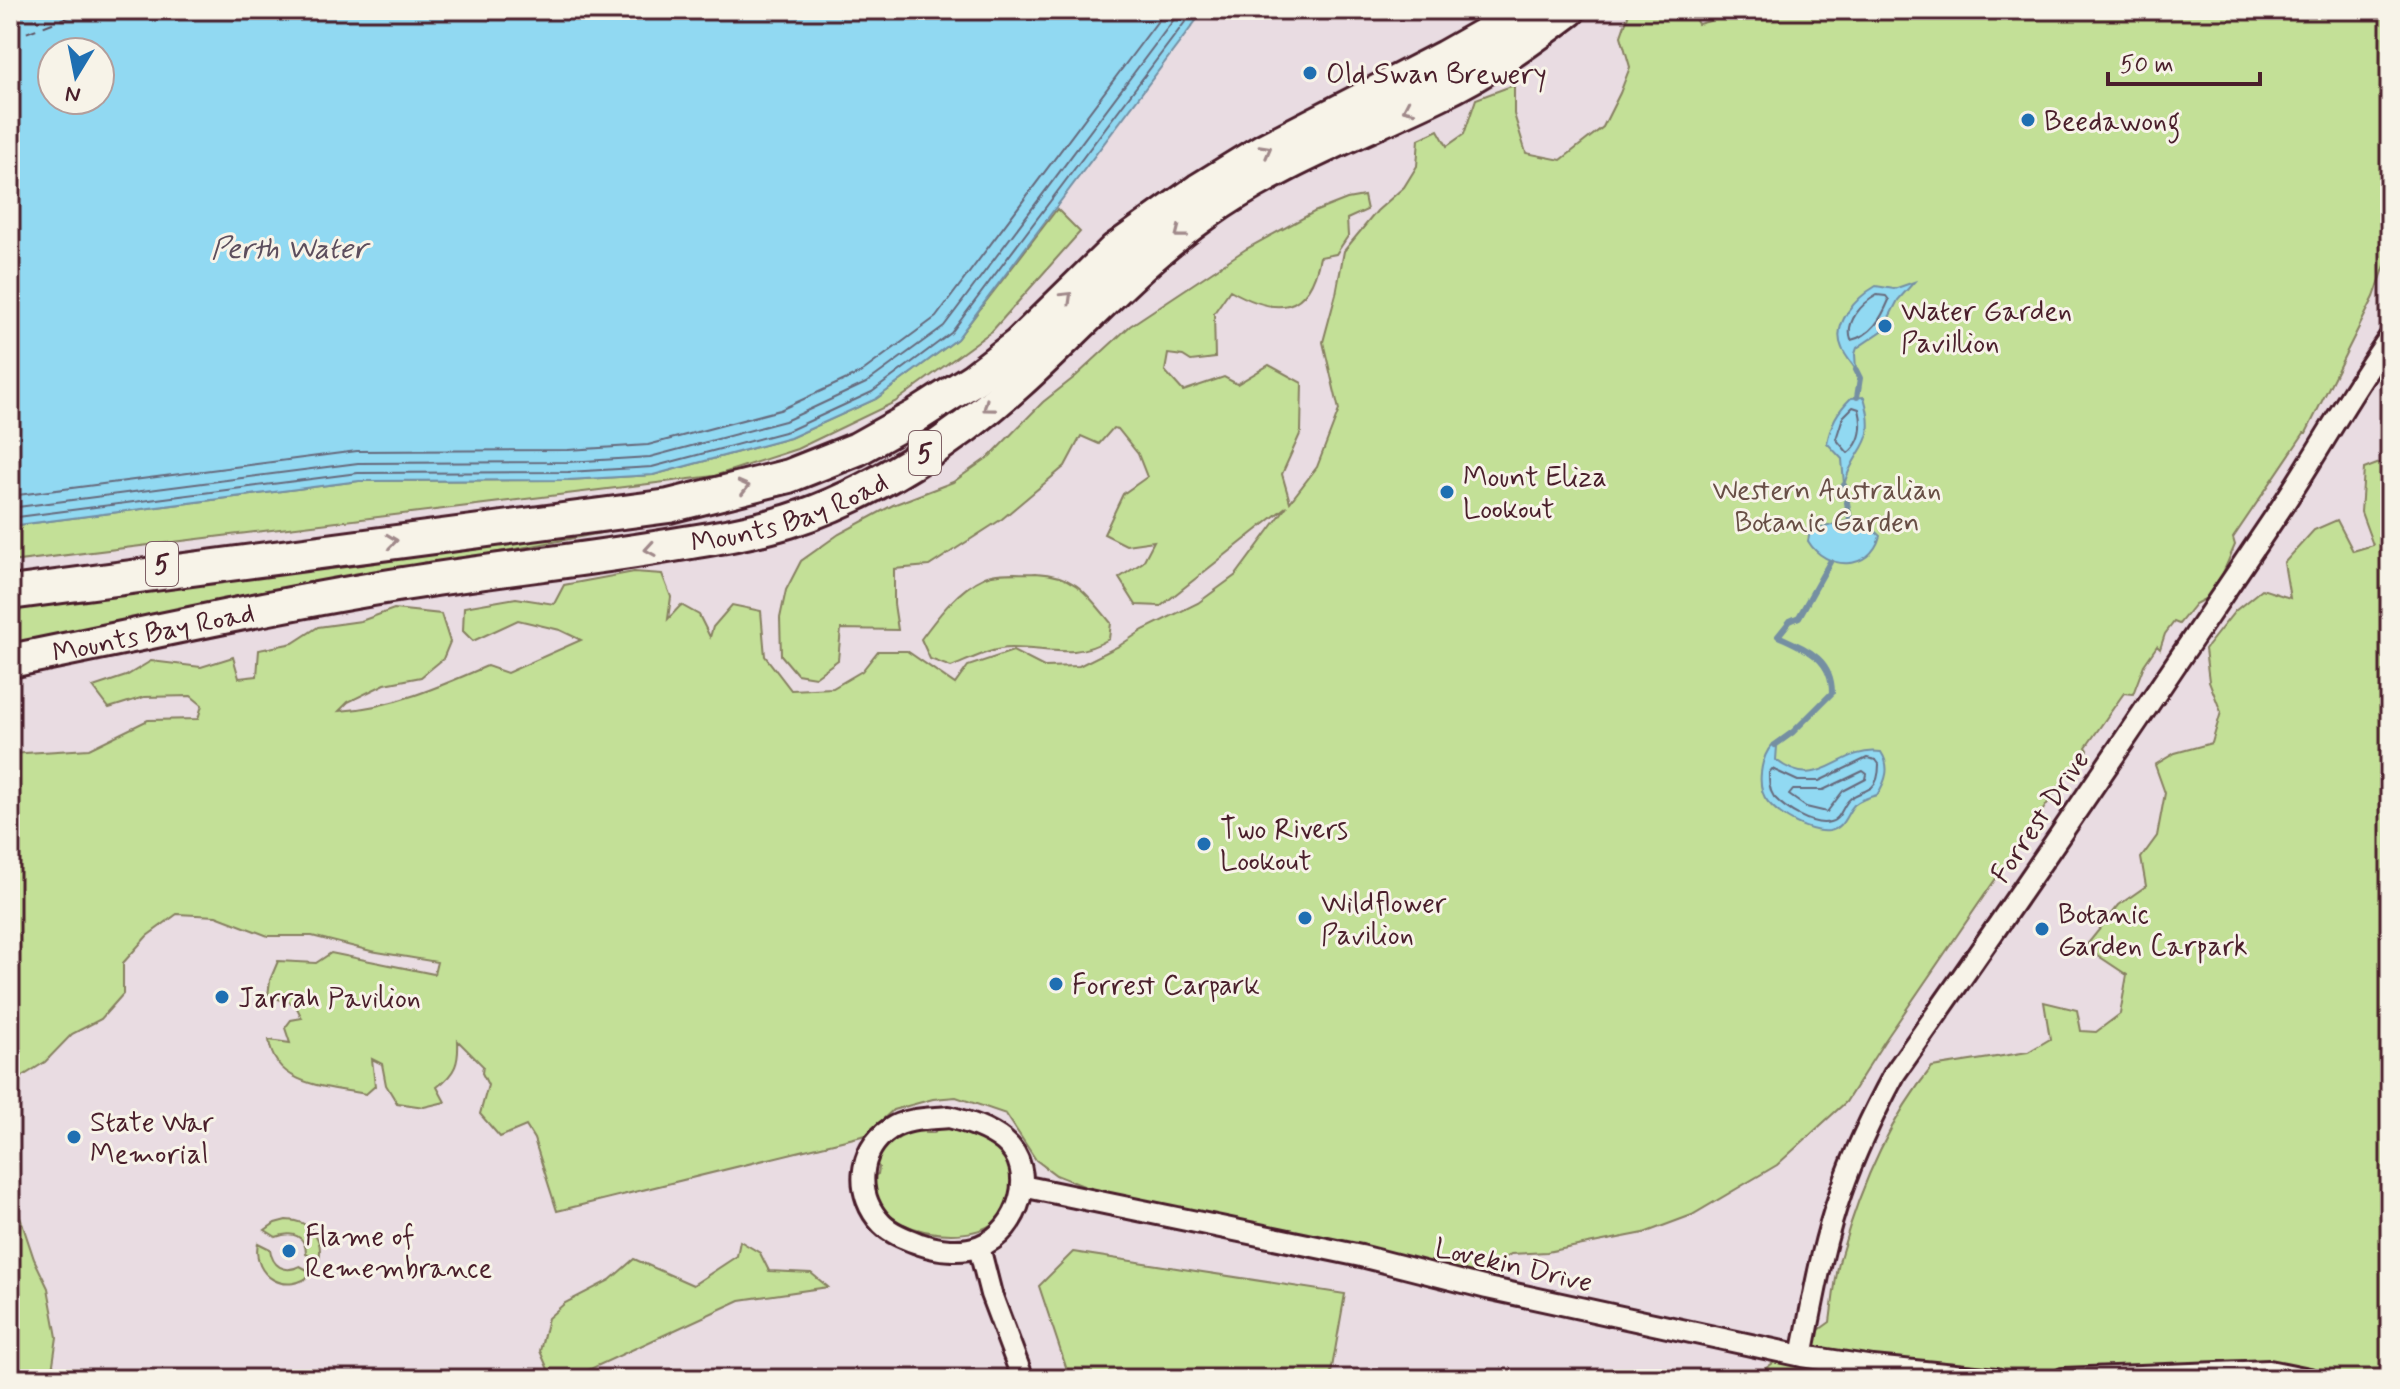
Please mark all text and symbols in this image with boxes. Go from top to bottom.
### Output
north arrow [36,36,116,116]
scale bar [2108,36,2260,86]
text: 50 m [2120,50,2174,81]
place label: Old Swan Brewery [1326,57,1547,94]
marker: Old Swan Brewery [1301,64,1319,82]
text: N [63,79,83,109]
one-way arrow [1401,98,1416,114]
place label: Beedawong [2044,104,2180,144]
marker: Beedawong [2019,111,2037,129]
one-way arrow [1257,144,1271,160]
one-way arrow [1174,223,1189,237]
water label: Perth Water [211,230,371,269]
one-way arrow [1058,292,1072,306]
place label: Water Garden Pavillion [1901,294,2072,363]
marker: Water Garden Pavillion [1876,317,1894,335]
one-way arrow [982,397,996,411]
road number: 5 [909,431,941,475]
place label: Mount Eliza Lookout [1463,460,1607,529]
street label: Mounts Bay Road [688,465,895,563]
park label: Western Australian Botanic Garden [1713,473,1942,542]
one-way arrow [737,480,751,497]
marker: Mount Eliza Lookout [1438,483,1456,501]
one-way arrow [386,533,399,550]
one-way arrow [643,540,657,557]
road number: 5 [146,542,178,586]
street label: Mounts Bay Road [49,595,258,673]
street label: Forrest Drive [1983,744,2099,891]
place label: Two Rivers Lookout [1220,812,1348,881]
marker: Two Rivers Lookout [1195,835,1213,853]
place label: Wildflower Pavilion [1321,886,1447,955]
place label: Botanic Garden Carpark [2058,897,2248,966]
marker: Wildflower Pavilion [1296,909,1314,927]
marker: Botanic Garden Carpark [2033,920,2051,938]
place label: Forrest Carpark [1072,968,1260,1005]
marker: Forrest Carpark [1047,975,1065,993]
place label: Jarrah Pavilion [238,981,421,1018]
marker: Jarrah Pavilion [213,988,231,1006]
place label: State War Memorial [90,1105,214,1174]
marker: State War Memorial [65,1128,83,1146]
place label: Flame of Remembrance [305,1219,492,1288]
street label: Lovekin Drive [1431,1230,1596,1303]
marker: Flame of Remembrance [280,1242,298,1260]

